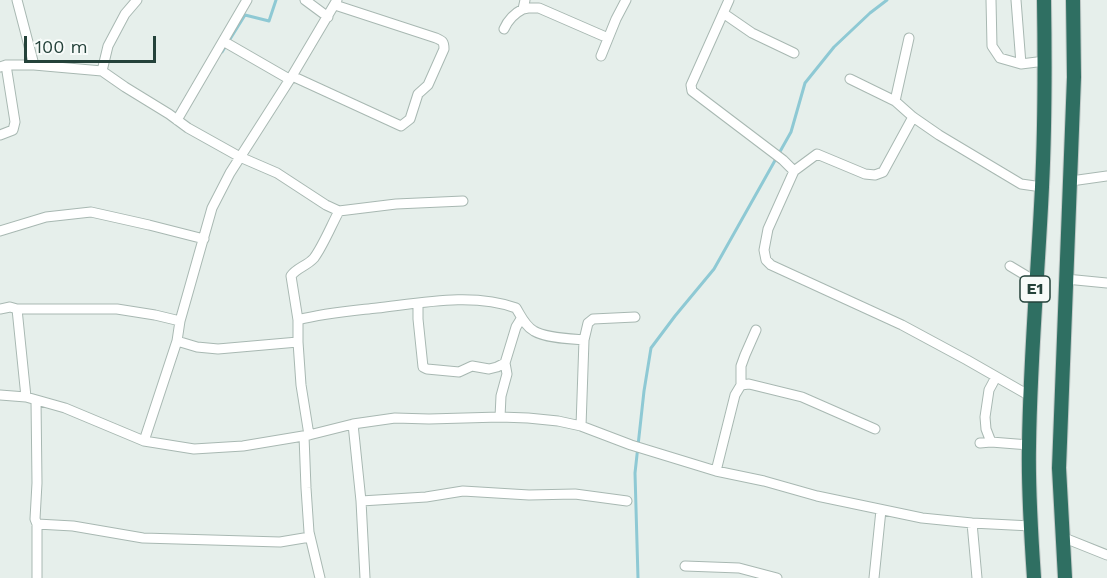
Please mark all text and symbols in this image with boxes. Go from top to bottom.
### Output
scale bar [27,24,159,62]
text: 100 m [35,36,88,57]
road number: E1 [1020,276,1050,302]

